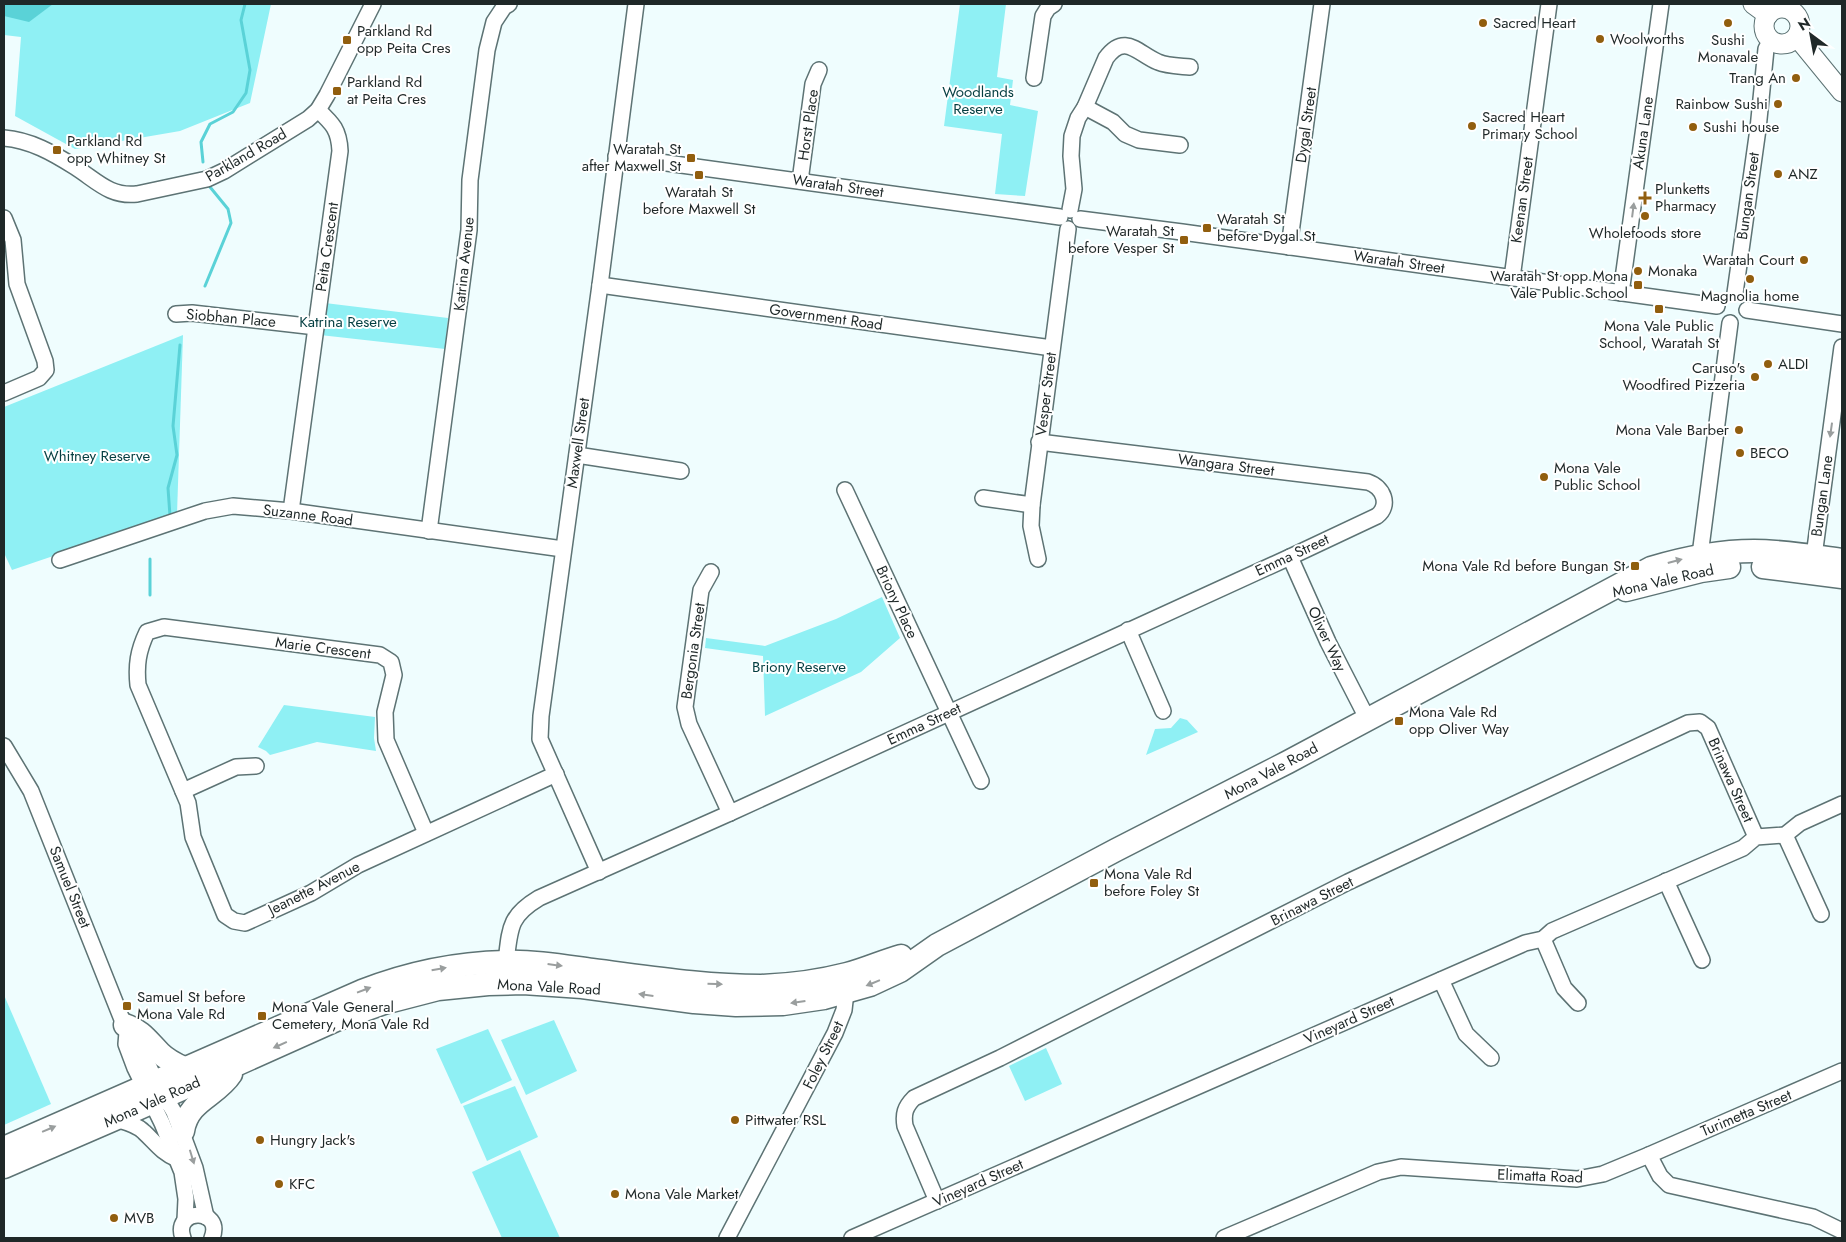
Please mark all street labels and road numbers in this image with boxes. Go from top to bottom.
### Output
street label: Dygal Street [1290,85,1322,164]
street label: Horst Place [792,88,824,162]
street label: Akuna Lane [1627,95,1659,171]
street label: Parkland Road [201,123,291,187]
street label: Bungan Street [1731,150,1765,241]
street label: Keenan Street [1505,155,1539,244]
street label: Waratah Street [791,169,885,203]
street label: Peita Crescent [310,200,344,293]
street label: Katrina Avenue [448,216,480,312]
street label: Waratah Street [1352,245,1446,279]
street label: Government Road [768,298,884,336]
street label: Siobhan Place [185,303,277,333]
street label: Vesper Street [1030,350,1062,437]
street label: Maxwell Street [561,396,595,489]
street label: Wangara Street [1177,448,1276,482]
street label: Bungan Lane [1805,454,1839,538]
street label: Suzanne Road [262,499,354,531]
street label: Emma Street [1251,528,1333,582]
street label: Mona Vale Road [1610,559,1716,603]
street label: Briony Place [870,562,924,642]
street label: Bergonia Street [675,601,711,701]
street label: Oliver Way [1302,603,1352,676]
street label: Marie Crescent [274,631,372,665]
street label: Emma Street [883,697,965,751]
street label: Brinawa Street [1703,734,1760,826]
street label: Mona Vale Road [1220,737,1322,805]
street label: Samuel Street [44,843,97,932]
street label: Jeanette Avenue [263,855,364,921]
street label: Brinawa Street [1267,871,1358,931]
street label: Mona Vale Road [497,973,601,1001]
street label: Vineyard Street [1300,990,1398,1050]
street label: Foley Street [797,1017,849,1093]
street label: Mona Vale Road [100,1071,204,1133]
street label: Turimetta Street [1697,1084,1795,1142]
street label: Vineyard Street [929,1153,1027,1213]
street label: Elimatta Road [1497,1164,1583,1188]

